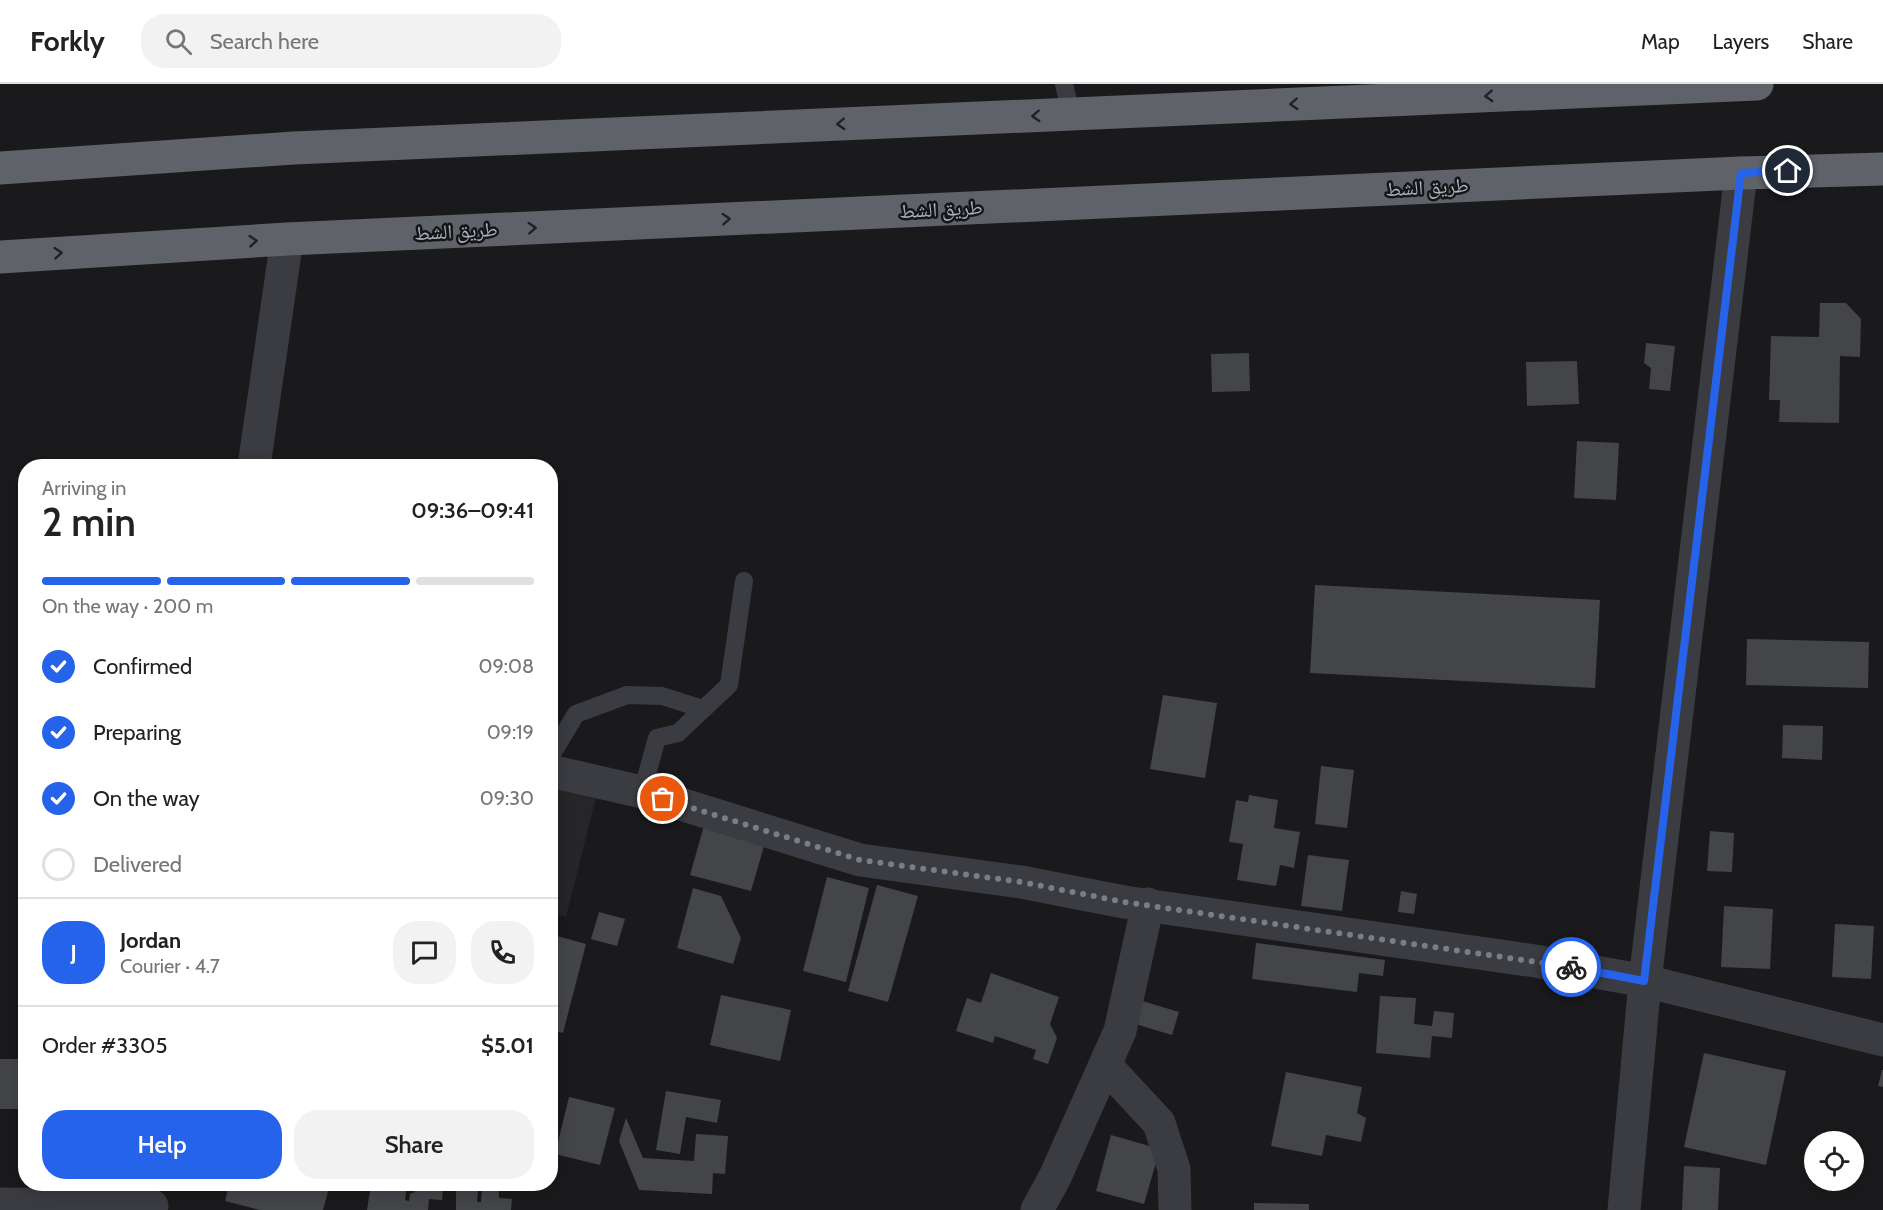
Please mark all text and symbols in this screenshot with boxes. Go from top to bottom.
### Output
search box [141,14,561,68]
text: Forkly [30,24,105,58]
icon: search [162,25,195,58]
text: Search here [210,28,319,55]
text: Map [1641,29,1680,54]
text: Layers [1713,29,1769,54]
text: Share [1802,29,1853,54]
one-way arrow [1484,89,1493,102]
one-way arrow [1289,98,1298,111]
one-way arrow [1032,109,1041,122]
one-way arrow [837,118,846,131]
pin [1762,145,1813,196]
icon: home [1771,154,1804,187]
street label: طريق الشط [1385,173,1469,201]
street label: طريق الشط [899,195,983,223]
one-way arrow [722,212,731,225]
street label: طريق الشط [414,217,498,245]
one-way arrow [527,221,536,234]
one-way arrow [249,234,258,247]
one-way arrow [54,247,63,260]
text: Arriving in [42,476,126,500]
text: 09:36–09:41 [411,497,534,524]
text: 2 min [42,498,136,546]
text: On the way · 200 m [42,594,213,618]
icon: check [42,650,75,683]
text: Confirmed [93,653,192,680]
text: 09:08 [478,654,534,678]
icon: check [42,716,75,749]
text: Preparing [93,719,181,746]
text: 09:19 [487,720,534,744]
pin [637,773,688,824]
icon: check [42,782,75,815]
icon: bag [646,782,679,815]
text: On the way [93,785,200,812]
text: 09:30 [480,786,534,810]
text: Delivered [93,851,182,878]
button: chat [393,921,456,984]
button: phone [471,921,534,984]
text: Jordan [120,927,181,954]
courier [1541,937,1601,997]
text: J [70,939,77,966]
icon: bike [1555,951,1588,984]
text: Courier · 4.7 [120,954,220,978]
text: Order #3305 [42,1032,167,1059]
text: $5.01 [481,1032,534,1059]
button: Help [42,1110,282,1179]
button: Share [294,1110,534,1179]
map controls [1804,1131,1864,1191]
button: locate [1804,1131,1864,1191]

